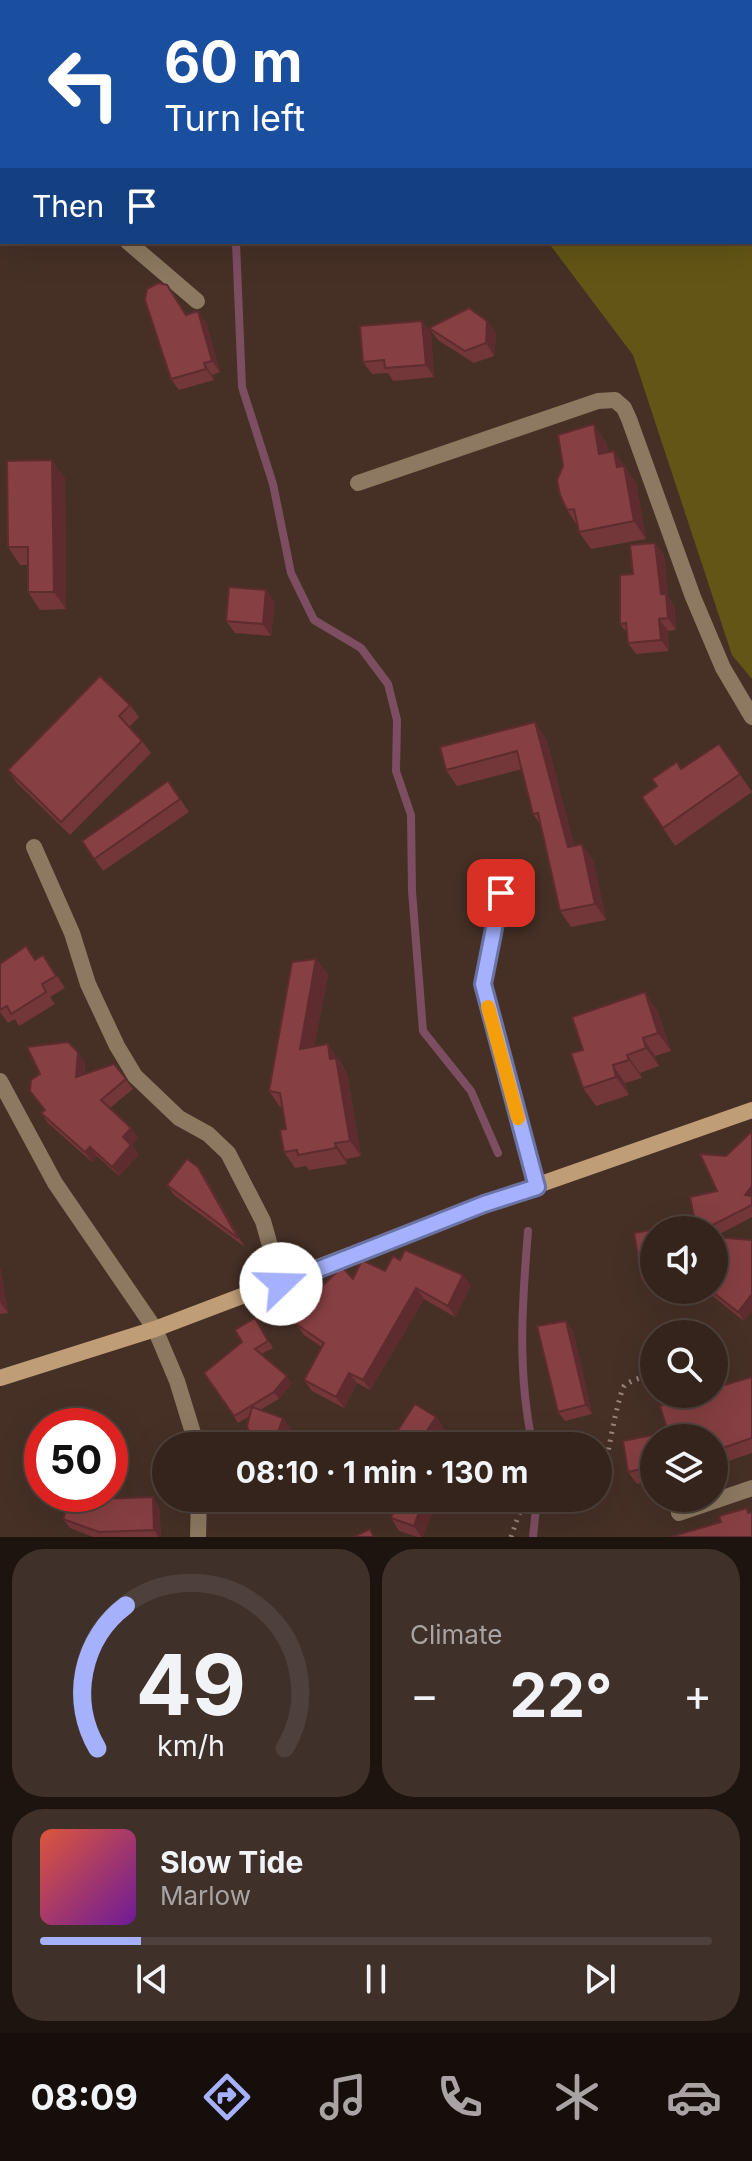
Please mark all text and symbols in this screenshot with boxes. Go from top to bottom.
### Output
text: 60 m [164,28,303,96]
icon: left [32,32,136,136]
text: Turn left [164,96,305,140]
icon: arrive [120,184,164,228]
text: Then [32,188,104,224]
pin [467,859,535,927]
icon: arrive [479,871,523,915]
map controls [640,1216,728,1512]
button: sound [640,1216,728,1304]
position arrow [239,1242,323,1326]
button: search [640,1320,728,1408]
speed limit sign: 50 [24,1408,128,1512]
button: layers [640,1424,728,1512]
text: 08:10 · 1 min · 130 m [236,1454,528,1490]
text: Climate [410,1619,502,1650]
text: 49 [136,1634,246,1735]
text: 22° [509,1659,613,1731]
text: − [410,1668,439,1722]
text: + [683,1668,712,1722]
text: km/h [157,1728,225,1763]
text: Slow Tide [160,1844,303,1880]
text: Marlow [160,1880,251,1911]
icon: previous [130,1957,174,2001]
icon: pause [354,1957,398,2001]
icon: next [578,1957,622,2001]
icon: directions [199,2069,255,2125]
icon: music [315,2069,371,2125]
icon: phone [432,2069,488,2125]
icon: climate [549,2069,605,2125]
icon: car [666,2069,722,2125]
text: 08:09 [30,2075,138,2119]

